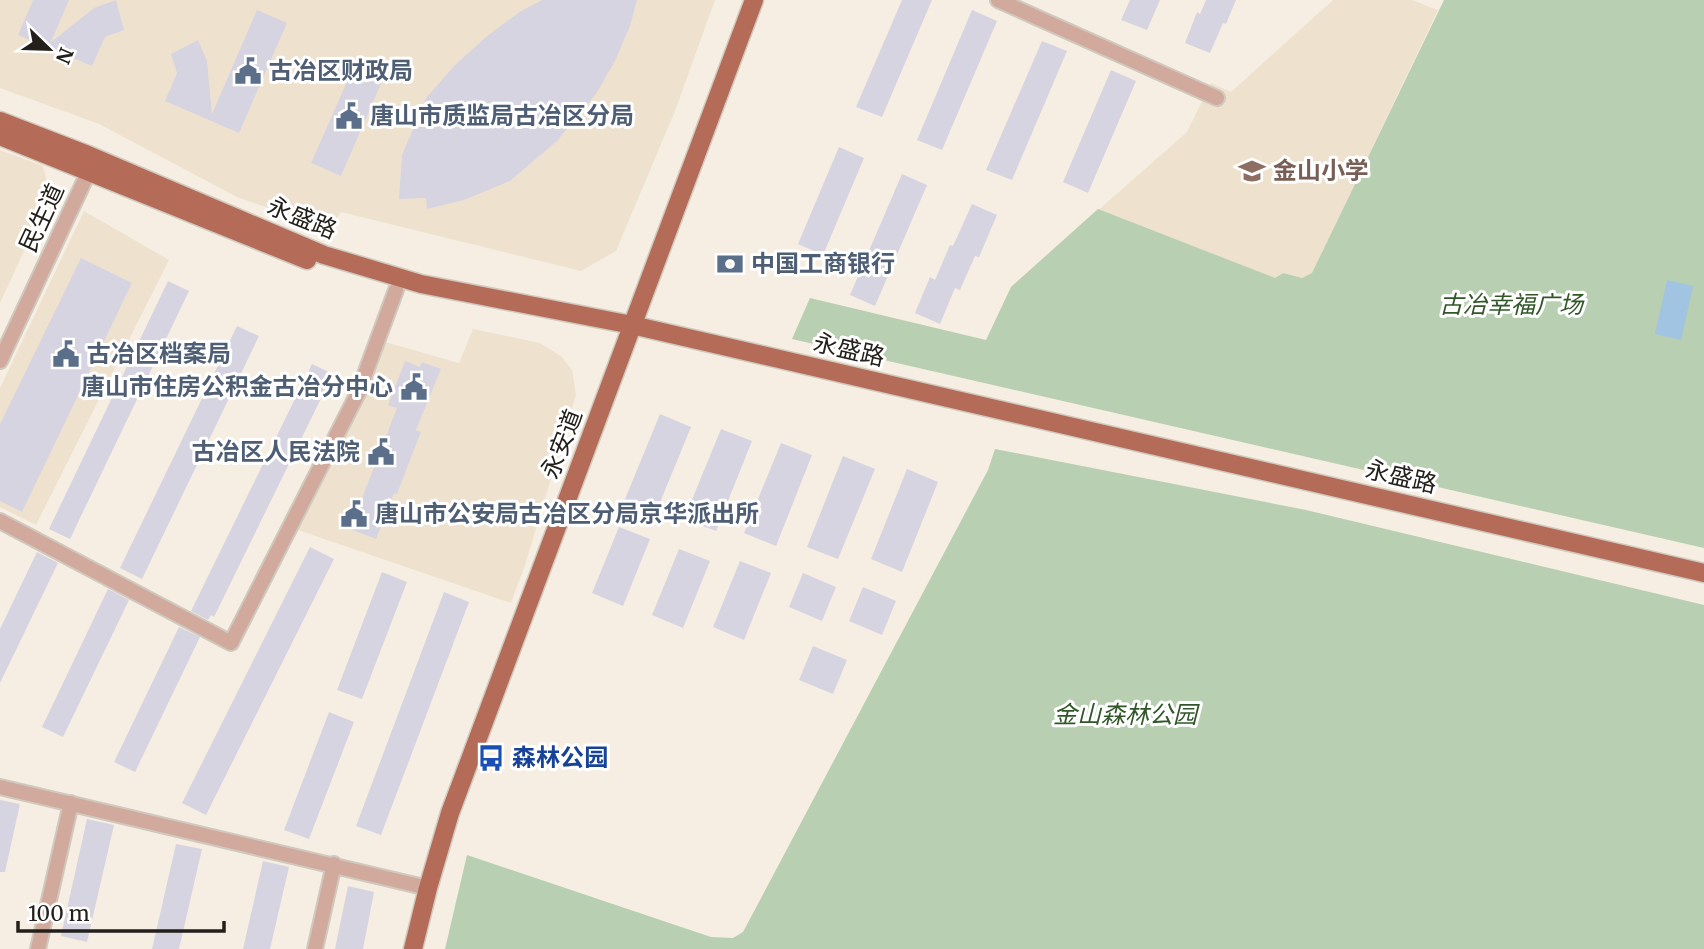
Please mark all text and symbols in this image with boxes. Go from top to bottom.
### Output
north arrow [14,14,84,84]
text: N [51,44,79,67]
place label: 古冶区财政局 [269,55,413,86]
public building icon: 古冶区财政局 [233,56,263,86]
place label: 唐山市质监局古冶区分局 [370,100,634,131]
public building icon: 唐山市质监局古冶区分局 [334,101,364,131]
place label: 金山小学 [1273,155,1369,186]
school or university icon: 金山小学 [1237,156,1267,186]
street label: 民生道 [12,179,71,257]
street label: 永盛路 [263,190,341,245]
place label: 中国工商银行 [751,248,895,279]
bank icon: 中国工商银行 [715,249,745,279]
park label: 古冶幸福广场 [1439,289,1585,320]
street label: 永盛路 [811,326,888,373]
place label: 古冶区档案局 [87,338,231,369]
public building icon: 古冶区档案局 [51,339,81,369]
place label: 唐山市住房公积金古冶分中心 [81,371,393,402]
public building icon: 唐山市住房公积金古冶分中心 [399,372,429,402]
street label: 永安道 [534,405,589,483]
place label: 古冶区人民法院 [192,436,360,467]
public building icon: 古冶区人民法院 [366,437,396,467]
street label: 永盛路 [1363,453,1440,500]
place label: 唐山市公安局古冶区分局京华派出所 [375,498,759,529]
public building icon: 唐山市公安局古冶区分局京华派出所 [339,499,369,529]
park label: 金山森林公园 [1053,699,1200,730]
place label: 森林公园 [512,742,608,773]
bus stop icon: 森林公园 [476,743,506,773]
scale bar [18,890,224,934]
text: 100 m [28,900,90,927]

